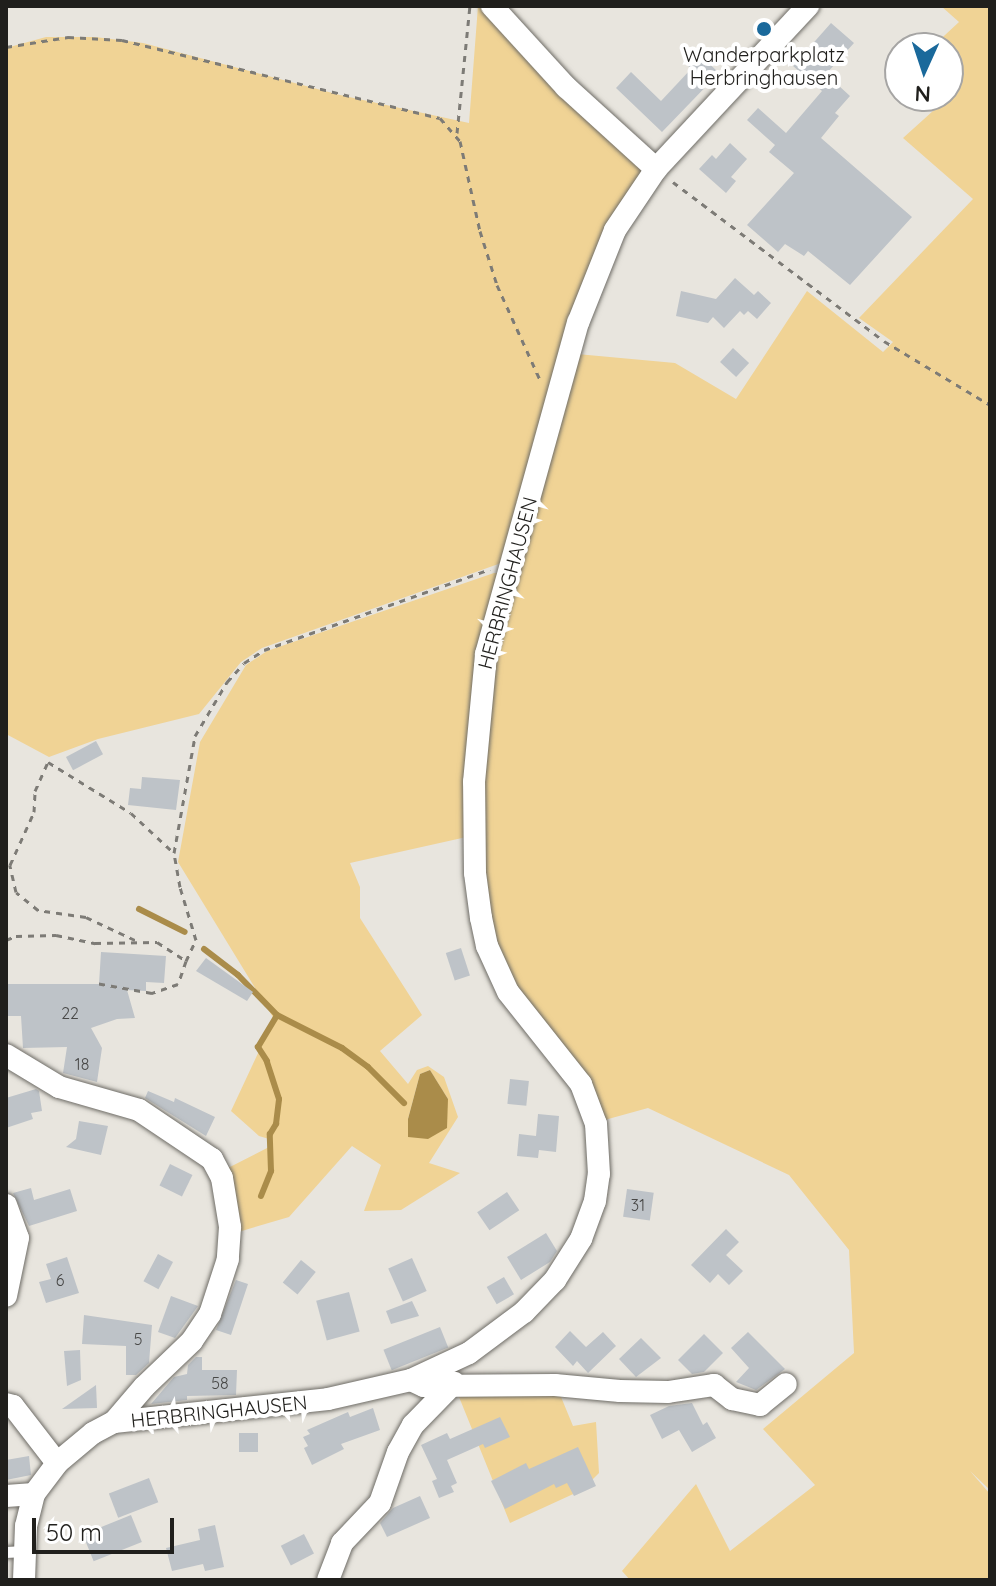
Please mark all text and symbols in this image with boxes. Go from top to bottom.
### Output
marker: Wanderparkplatz Herbringhausen [755,20,773,38]
north arrow [884,32,964,112]
place label: Wanderparkplatz Herbringhausen [683,42,845,89]
text: N [914,80,932,108]
street label: HERBRINGHAUSEN [472,494,542,672]
house number: 22 [61,1003,79,1023]
house number: 18 [75,1054,89,1074]
house number: 31 [631,1195,645,1215]
house number: 6 [56,1270,64,1290]
house number: 5 [134,1329,142,1349]
house number: 58 [211,1373,229,1393]
street label: HERBRINGHAUSEN [130,1390,308,1432]
scale bar [36,1502,178,1552]
text: 50 m [46,1517,102,1547]

